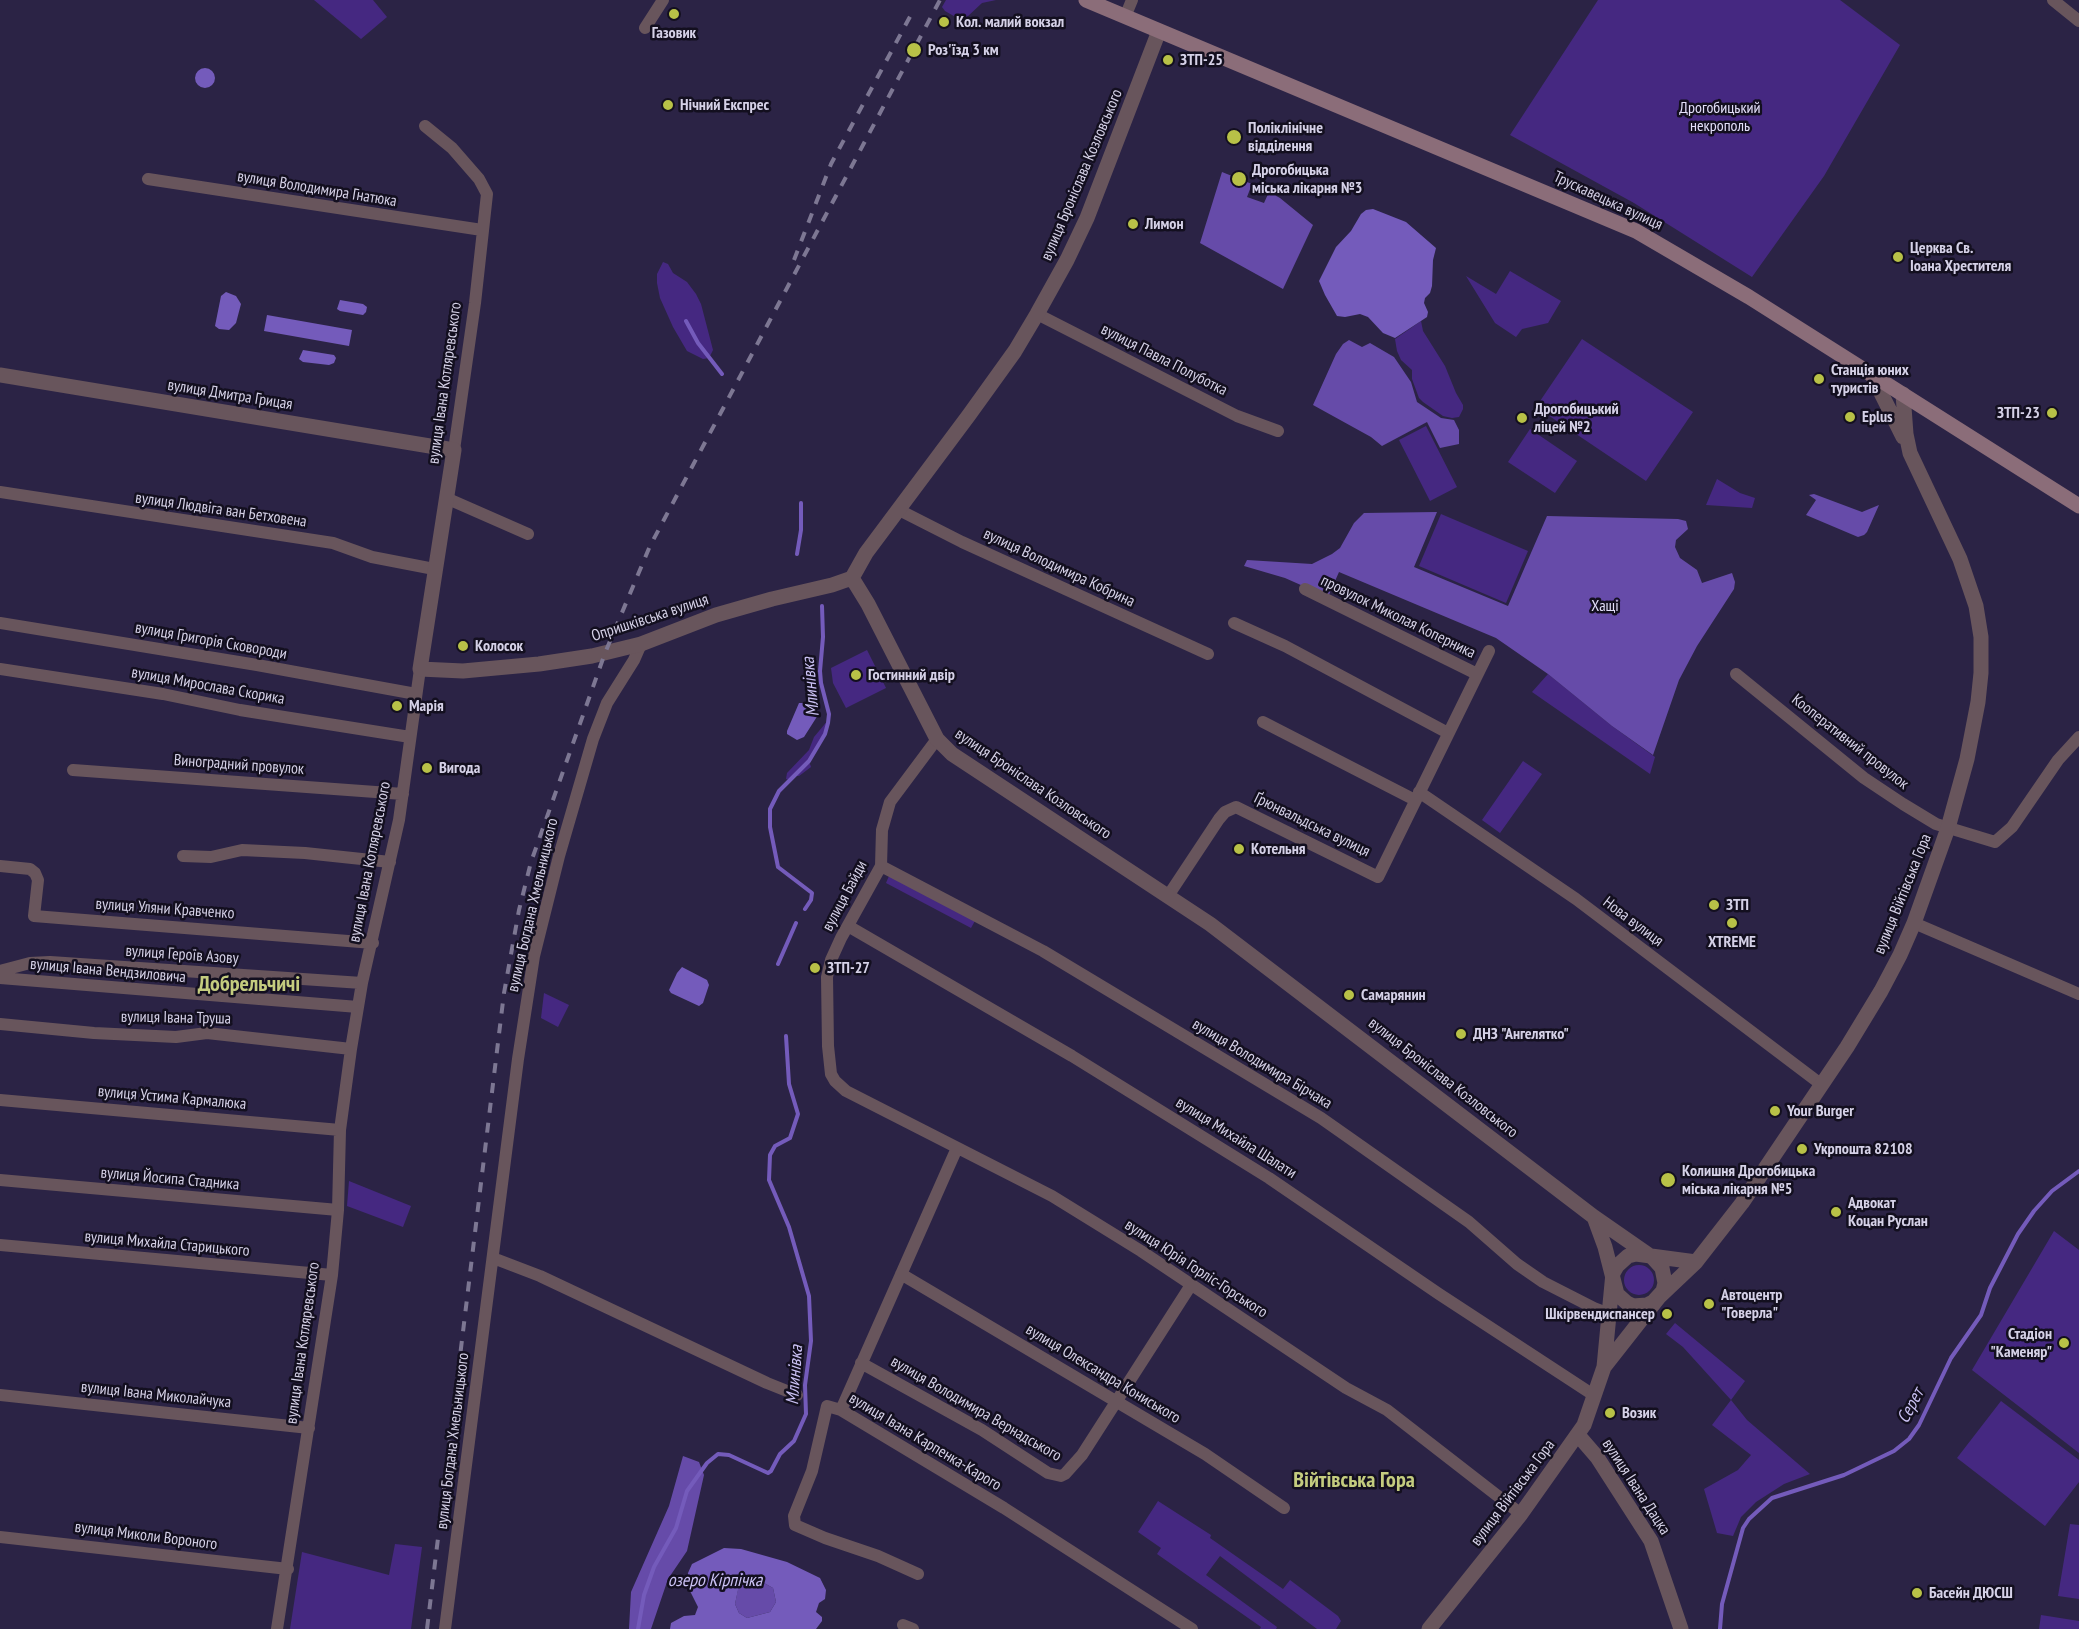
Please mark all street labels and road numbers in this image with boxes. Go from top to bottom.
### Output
street label: вулиця Броніслава Козловського [1037,86,1127,264]
street label: вулиця Володимира Гнатюка [236,167,398,211]
street label: Трускавецька вулиця [1550,167,1666,235]
street label: вулиця Івана Котляревського [424,301,466,465]
street label: вулиця Павла Полуботка [1098,320,1230,400]
street label: вулиця Дмитра Грицая [166,376,294,414]
street label: вулиця Людвіга ван Бетховена [134,488,308,532]
street label: вулиця Володимира Кобрина [980,524,1138,612]
street label: провулок Миколая Коперника [1318,571,1478,663]
street label: Опришківська вулиця [589,590,711,646]
street label: вулиця Григорія Сковороди [134,618,288,664]
street label: вулиця Мирослава Скорика [130,663,286,709]
street label: Кооперативний провулок [1788,690,1912,794]
street label: вулиця Броніслава Козловського [951,725,1115,843]
street label: Виноградний провулок [173,751,305,779]
street label: вулиця Івана Котляревського [345,780,395,944]
street label: Ґрюнвальдська вулиця [1251,789,1373,861]
street label: вулиця Богдана Хмельницького [504,816,562,994]
street label: вулиця Війтівська Гора [1870,831,1936,957]
street label: вулиця Байди [818,857,872,935]
street label: Нова вулиця [1599,893,1667,951]
street label: вулиця Уляни Кравченко [95,895,235,923]
street label: вулиця Героїв Азову [125,941,239,969]
street label: вулиця Івана Вендзиловича [29,955,187,987]
street label: вулиця Івана Труша [121,1007,231,1029]
street label: вулиця Броніслава Козловського [1364,1014,1522,1142]
street label: вулиця Володимира Бірчака [1189,1015,1335,1113]
street label: вулиця Устима Кармалюка [97,1082,247,1114]
street label: вулиця Михайла Шалати [1172,1093,1300,1183]
street label: вулиця Йосипа Стадника [100,1163,240,1195]
street label: вулиця Юрія Горліс-Горського [1121,1216,1271,1322]
street label: вулиця Михайла Старицького [84,1227,250,1261]
street label: вулиця Івана Котляревського [282,1261,324,1425]
street label: вулиця Олександра Кониського [1022,1320,1184,1428]
street label: вулиця Богдана Хмельницького [433,1352,473,1530]
street label: вулиця Володимира Вернадського [887,1352,1065,1466]
street label: вулиця Івана Миколайчука [80,1378,232,1412]
street label: вулиця Івана Карпенка-Карого [845,1389,1005,1495]
street label: вулиця Івана Дацка [1598,1435,1674,1539]
street label: вулиця Війтівська Гора [1467,1436,1559,1550]
street label: вулиця Миколи Вороного [74,1518,218,1554]

